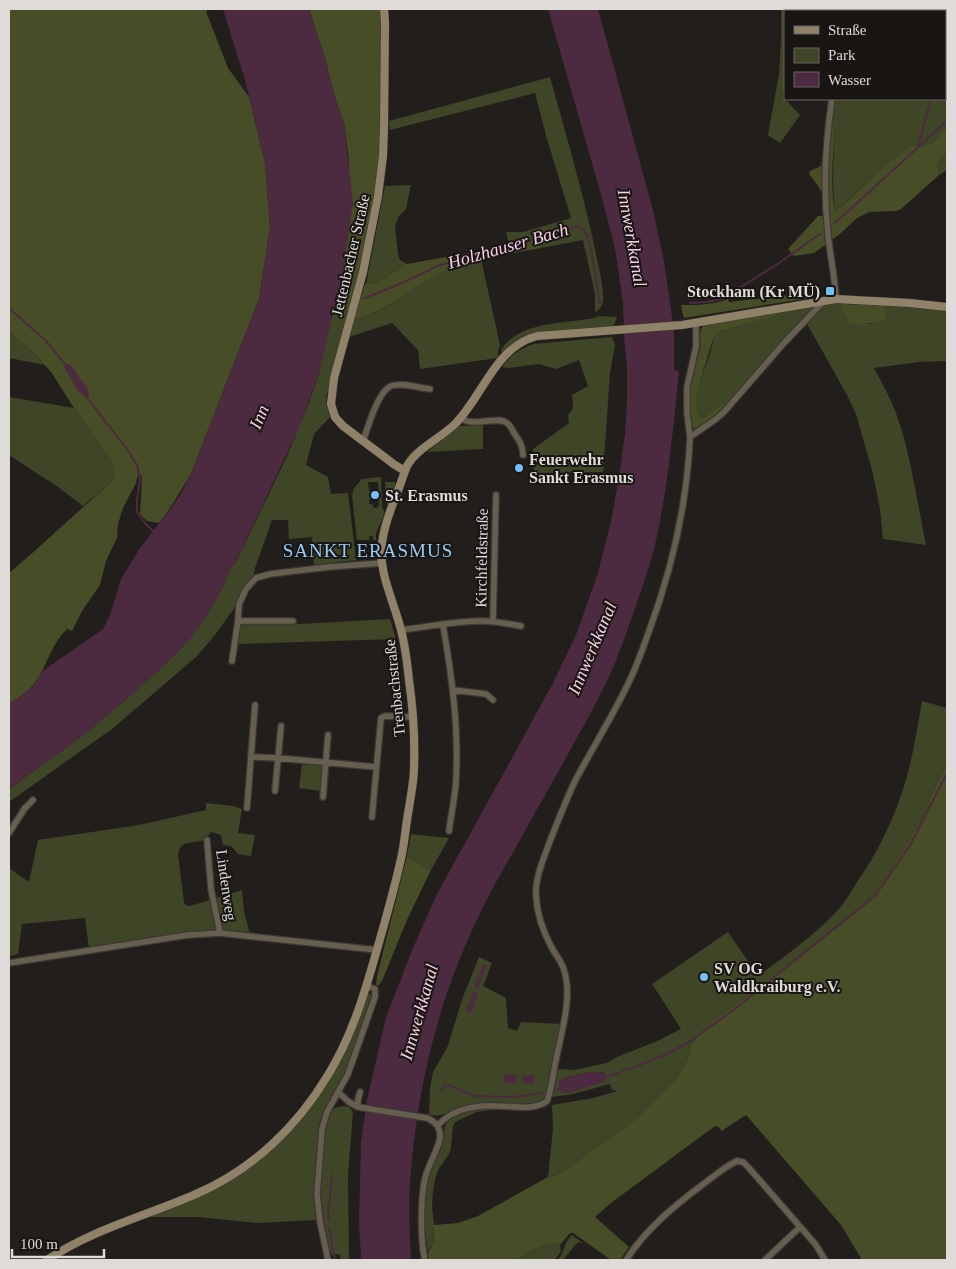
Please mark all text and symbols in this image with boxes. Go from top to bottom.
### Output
legend [784,10,946,100]
text: Straße [828,22,867,38]
text: Park [828,47,856,63]
text: Wasser [828,72,871,88]
water label: Innwerkkanal [613,187,650,288]
street label: Jettenbacher Straße [328,192,373,318]
water label: Holzhauser Bach [444,219,571,273]
place label: Stockham (Kr MÜ) [687,283,820,301]
marker: Stockham (Kr MÜ) [824,285,836,297]
water label: Inn [245,402,273,433]
place label: Feuerwehr Sankt Erasmus [529,451,633,486]
marker: Feuerwehr Sankt Erasmus [513,462,525,474]
place label: St. Erasmus [385,487,468,504]
marker: St. Erasmus [369,489,381,501]
street label: Kirchfeldstraße [472,508,491,608]
district label: SANKT ERASMUS [283,540,453,561]
water label: Innwerkkanal [563,599,621,698]
street label: Trenbachstraße [381,638,408,738]
street label: Lindenweg [212,848,240,922]
place label: SV OG Waldkraiburg e.V. [714,960,840,996]
water label: Innwerkkanal [395,962,442,1063]
marker: SV OG Waldkraiburg e.V. [698,971,710,983]
scale bar [12,1226,105,1258]
text: 100 m [20,1236,58,1252]

